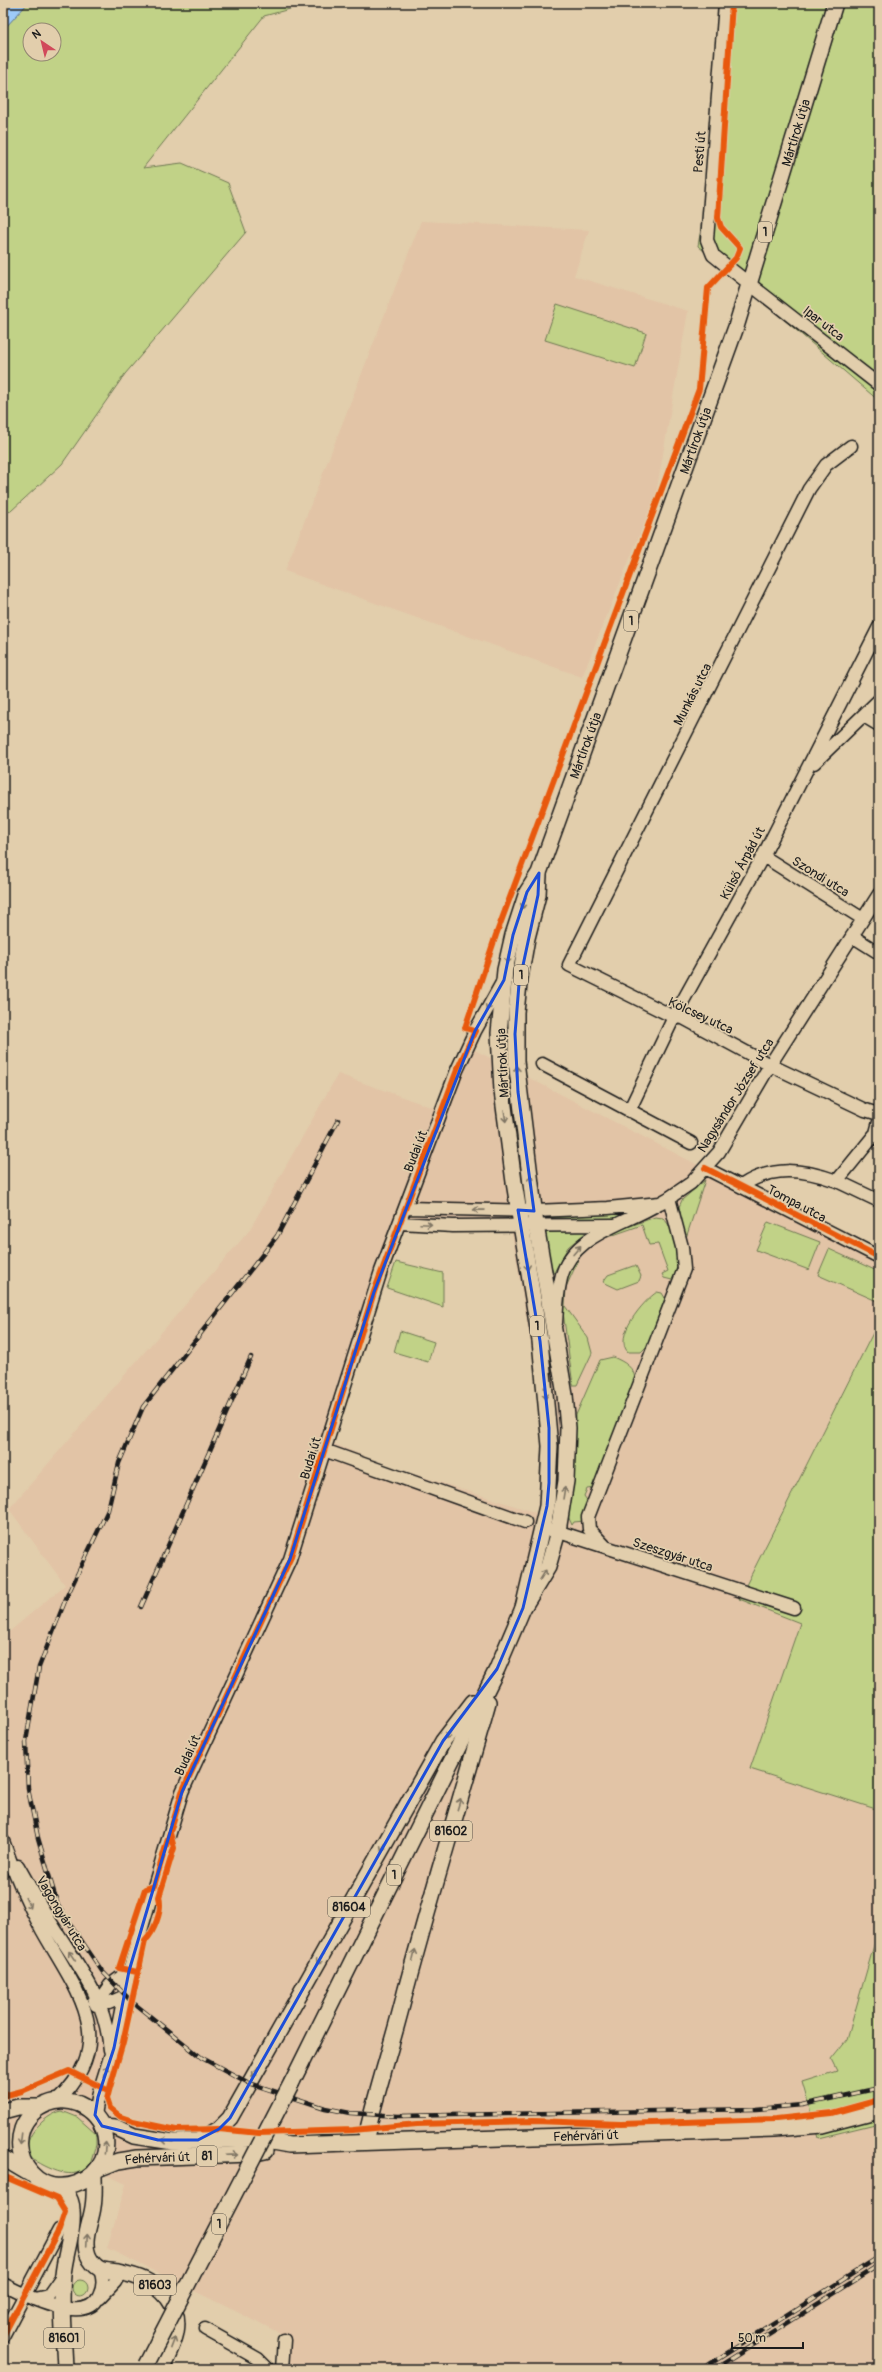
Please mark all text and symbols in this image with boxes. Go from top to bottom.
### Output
north arrow [22,22,62,62]
text: N [30,26,44,42]
street label: Mártírok útja [779,97,814,168]
street label: Pesti út [690,130,710,174]
road number: 1 [758,222,772,242]
street label: Ipar utca [800,303,847,345]
street label: Mártírok útja [677,405,715,476]
road number: 1 [624,611,638,631]
street label: Munkás utca [670,661,715,728]
street label: Mártírok útja [567,710,605,781]
street label: Külső Árpád út [717,824,769,903]
street label: Szondi utca [789,853,852,901]
one-way arrow [519,897,527,909]
one-way arrow [503,951,511,964]
road number: 1 [514,965,528,985]
street label: Kölcsey utca [666,994,736,1038]
one-way arrow [484,999,492,1011]
street label: Mártírok útja [493,1028,513,1098]
street label: Nagysándor József utca [694,1035,777,1156]
one-way arrow [513,1066,520,1079]
one-way arrow [501,1109,509,1122]
street label: Budai út [401,1128,431,1174]
one-way arrow [527,1175,535,1188]
street label: Tompa utca [764,1182,829,1226]
one-way arrow [473,1206,486,1213]
one-way arrow [419,1221,432,1228]
one-way arrow [572,1245,581,1255]
one-way arrow [523,1257,531,1270]
road number: 1 [530,1316,544,1336]
one-way arrow [541,1386,549,1399]
street label: Budai út [297,1434,325,1481]
one-way arrow [560,1486,568,1499]
street label: Szeszgyár utca [631,1534,715,1575]
one-way arrow [539,1570,547,1581]
one-way arrow [445,1728,453,1739]
street label: Budai út [171,1732,205,1778]
one-way arrow [456,1797,463,1810]
road number: 81602 [430,1821,472,1841]
one-way arrow [379,1840,387,1852]
road number: 1 [387,1865,401,1885]
street label: Vagongyár utca [32,1873,90,1954]
one-way arrow [24,1897,32,1909]
road number: 81604 [328,1897,370,1917]
one-way arrow [411,1949,419,1962]
one-way arrow [68,1950,76,1961]
one-way arrow [315,1953,323,1965]
one-way arrow [102,2066,110,2078]
one-way arrow [251,2066,259,2078]
street label: Fehérvári út [553,2127,619,2145]
one-way arrow [17,2132,24,2145]
one-way arrow [161,2137,174,2145]
one-way arrow [101,2142,109,2155]
road number: 81 [197,2146,217,2166]
street label: Fehérvári út [124,2149,191,2169]
one-way arrow [225,2151,238,2159]
road number: 1 [212,2214,226,2234]
one-way arrow [83,2234,91,2247]
road number: 81603 [134,2275,176,2295]
scale bar [732,2324,803,2350]
road number: 81601 [44,2328,84,2348]
text: 50 m [738,2331,766,2346]
one-way arrow [170,2337,178,2349]

